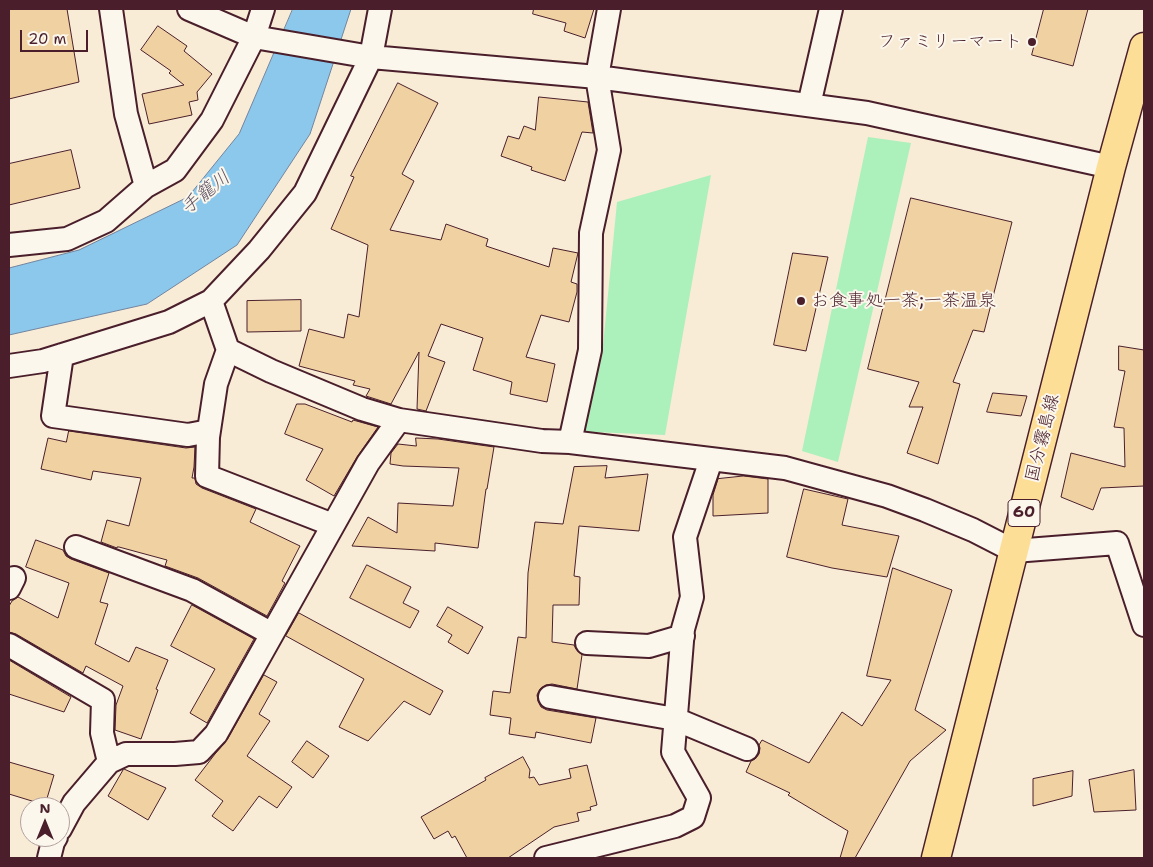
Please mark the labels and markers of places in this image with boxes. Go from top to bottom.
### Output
place label: ファミリーマート [878,31,1022,53]
marker: ファミリーマート [1026,36,1038,48]
place label: お食事処一茶;一茶温泉 [811,290,996,312]
marker: お食事処一茶;一茶温泉 [795,295,807,307]

